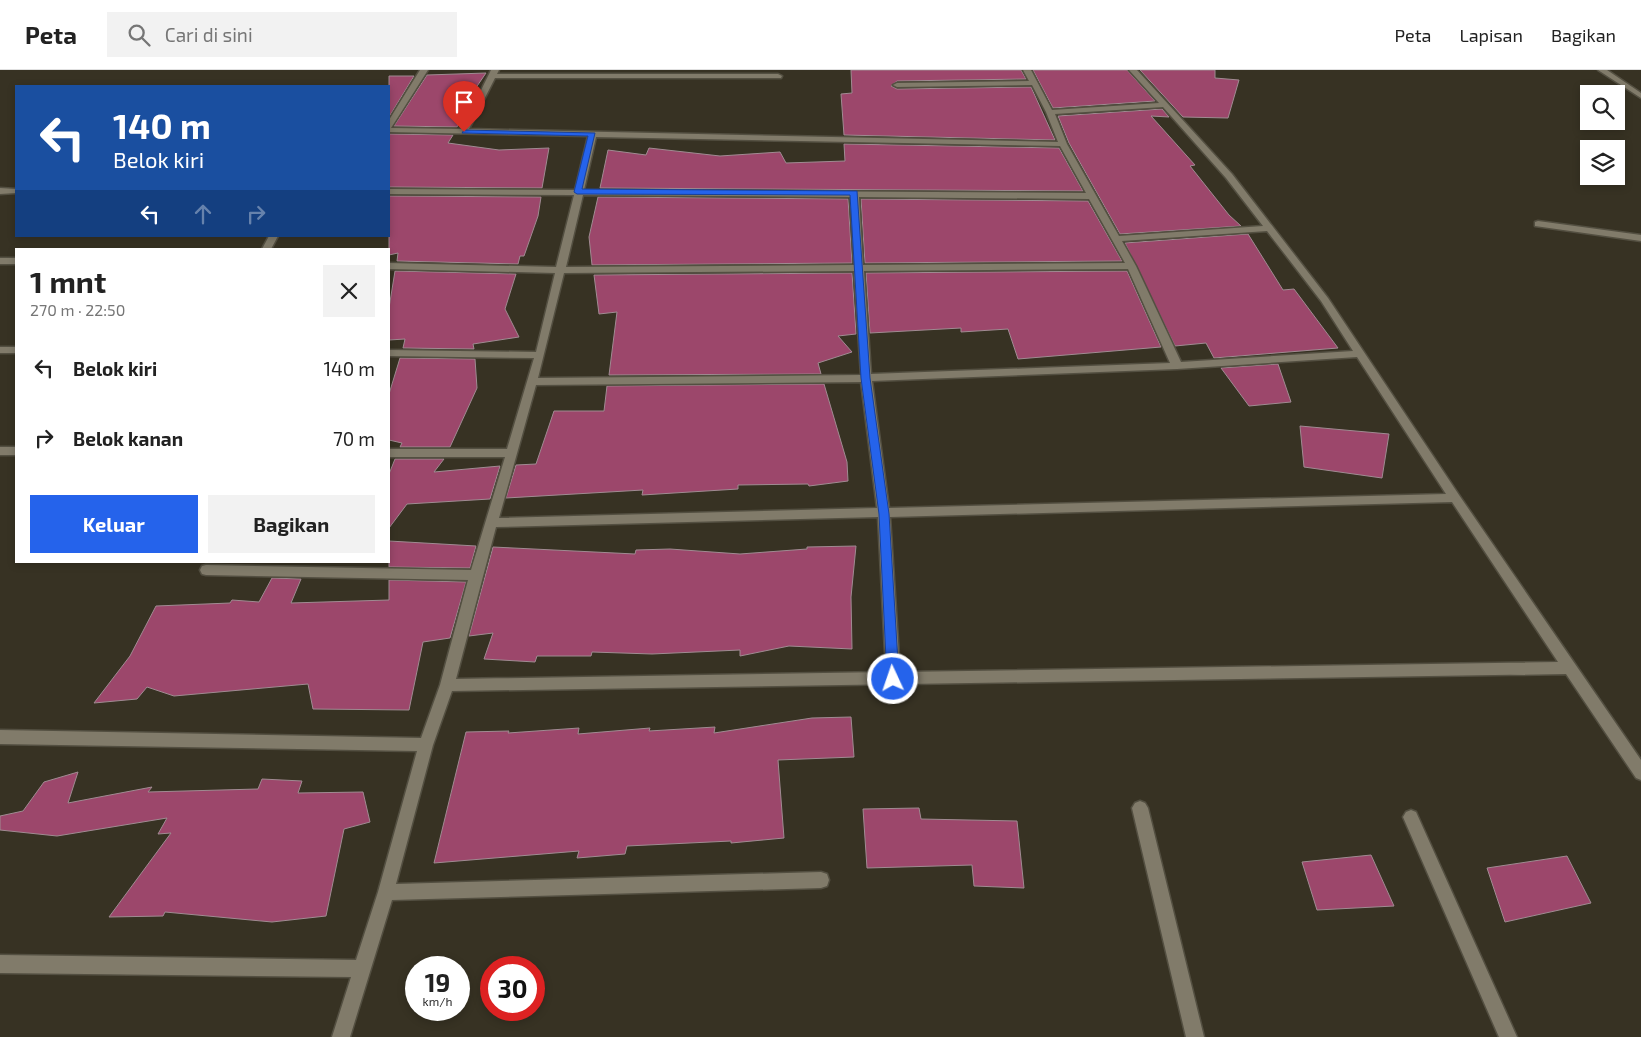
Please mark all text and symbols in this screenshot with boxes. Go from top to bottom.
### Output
search box [107,12,457,57]
text: Peta [25,20,77,49]
icon: search [125,21,153,49]
text: Cari di sini [165,23,253,46]
text: Peta [1394,24,1431,46]
text: Lapisan [1459,24,1523,46]
text: Bagikan [1551,24,1616,46]
pin [443,81,485,132]
map controls [1580,85,1625,185]
button: search [1580,85,1625,130]
icon: arrive [450,88,478,116]
text: 140 m [113,104,211,146]
icon: left [30,105,95,170]
button: layers [1580,140,1625,185]
text: Belok kiri [113,146,204,172]
icon: left [136,200,164,228]
icon: ahead [189,200,217,228]
icon: right [242,200,270,228]
text: 1 mnt [30,263,106,299]
button: close [323,265,375,317]
text: 270 m · 22:50 [30,300,125,319]
icon: left [30,354,58,382]
text: Belok kiri [73,357,157,380]
text: 140 m [323,357,375,380]
icon: right [30,424,58,452]
text: Belok kanan [73,427,183,450]
text: 70 m [333,427,375,450]
button: Keluar [30,495,198,553]
button: Bagikan [208,495,375,553]
position arrow [866,652,918,704]
speed limit sign: 30 [480,956,545,1021]
text: 19 [425,967,450,997]
text: km/h [423,994,452,1008]

